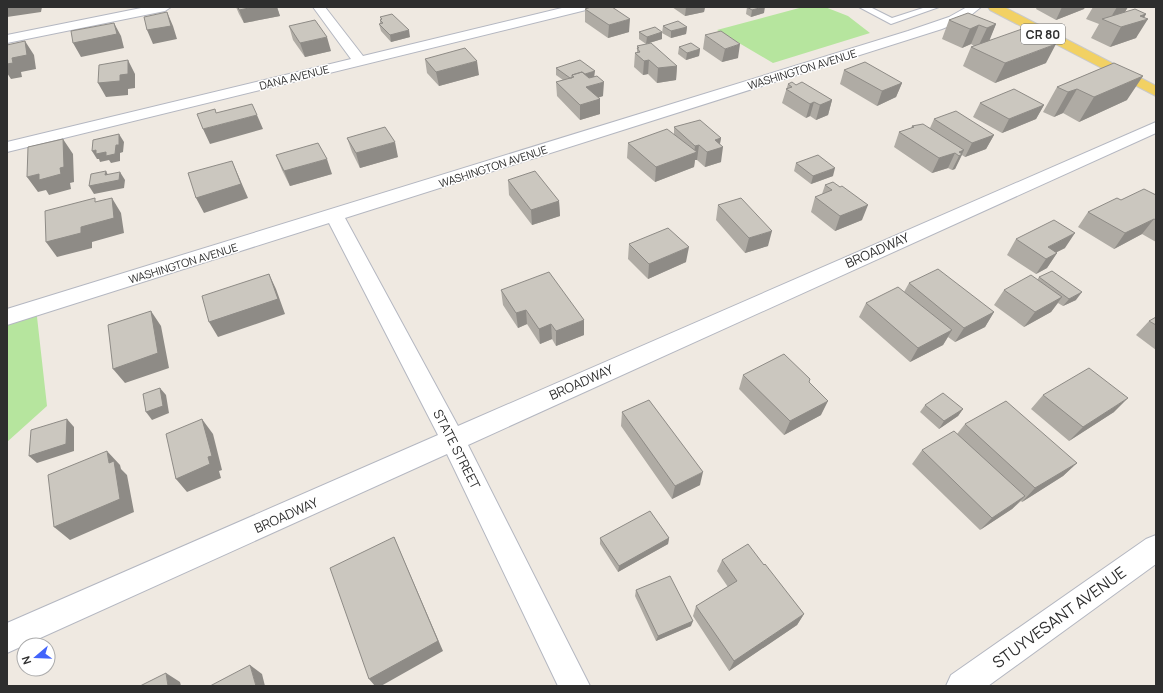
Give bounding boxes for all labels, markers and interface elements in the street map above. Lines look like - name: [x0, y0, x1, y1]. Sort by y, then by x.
- road number: CR 80: [1021, 24, 1065, 44]
- street label: WASHINGTON AVENUE: [746, 45, 858, 93]
- street label: DANA AVENUE: [258, 61, 330, 93]
- street label: WASHINGTON AVENUE: [437, 141, 549, 191]
- street label: BROADWAY: [842, 228, 912, 272]
- street label: WASHINGTON AVENUE: [127, 239, 239, 287]
- street label: BROADWAY: [546, 360, 616, 404]
- street label: STATE STREET: [429, 406, 485, 492]
- street label: BROADWAY: [251, 493, 321, 537]
- street label: STUYVESANT AVENUE: [988, 561, 1130, 673]
- north arrow: [16, 637, 56, 677]
- text: N: [18, 654, 34, 667]

